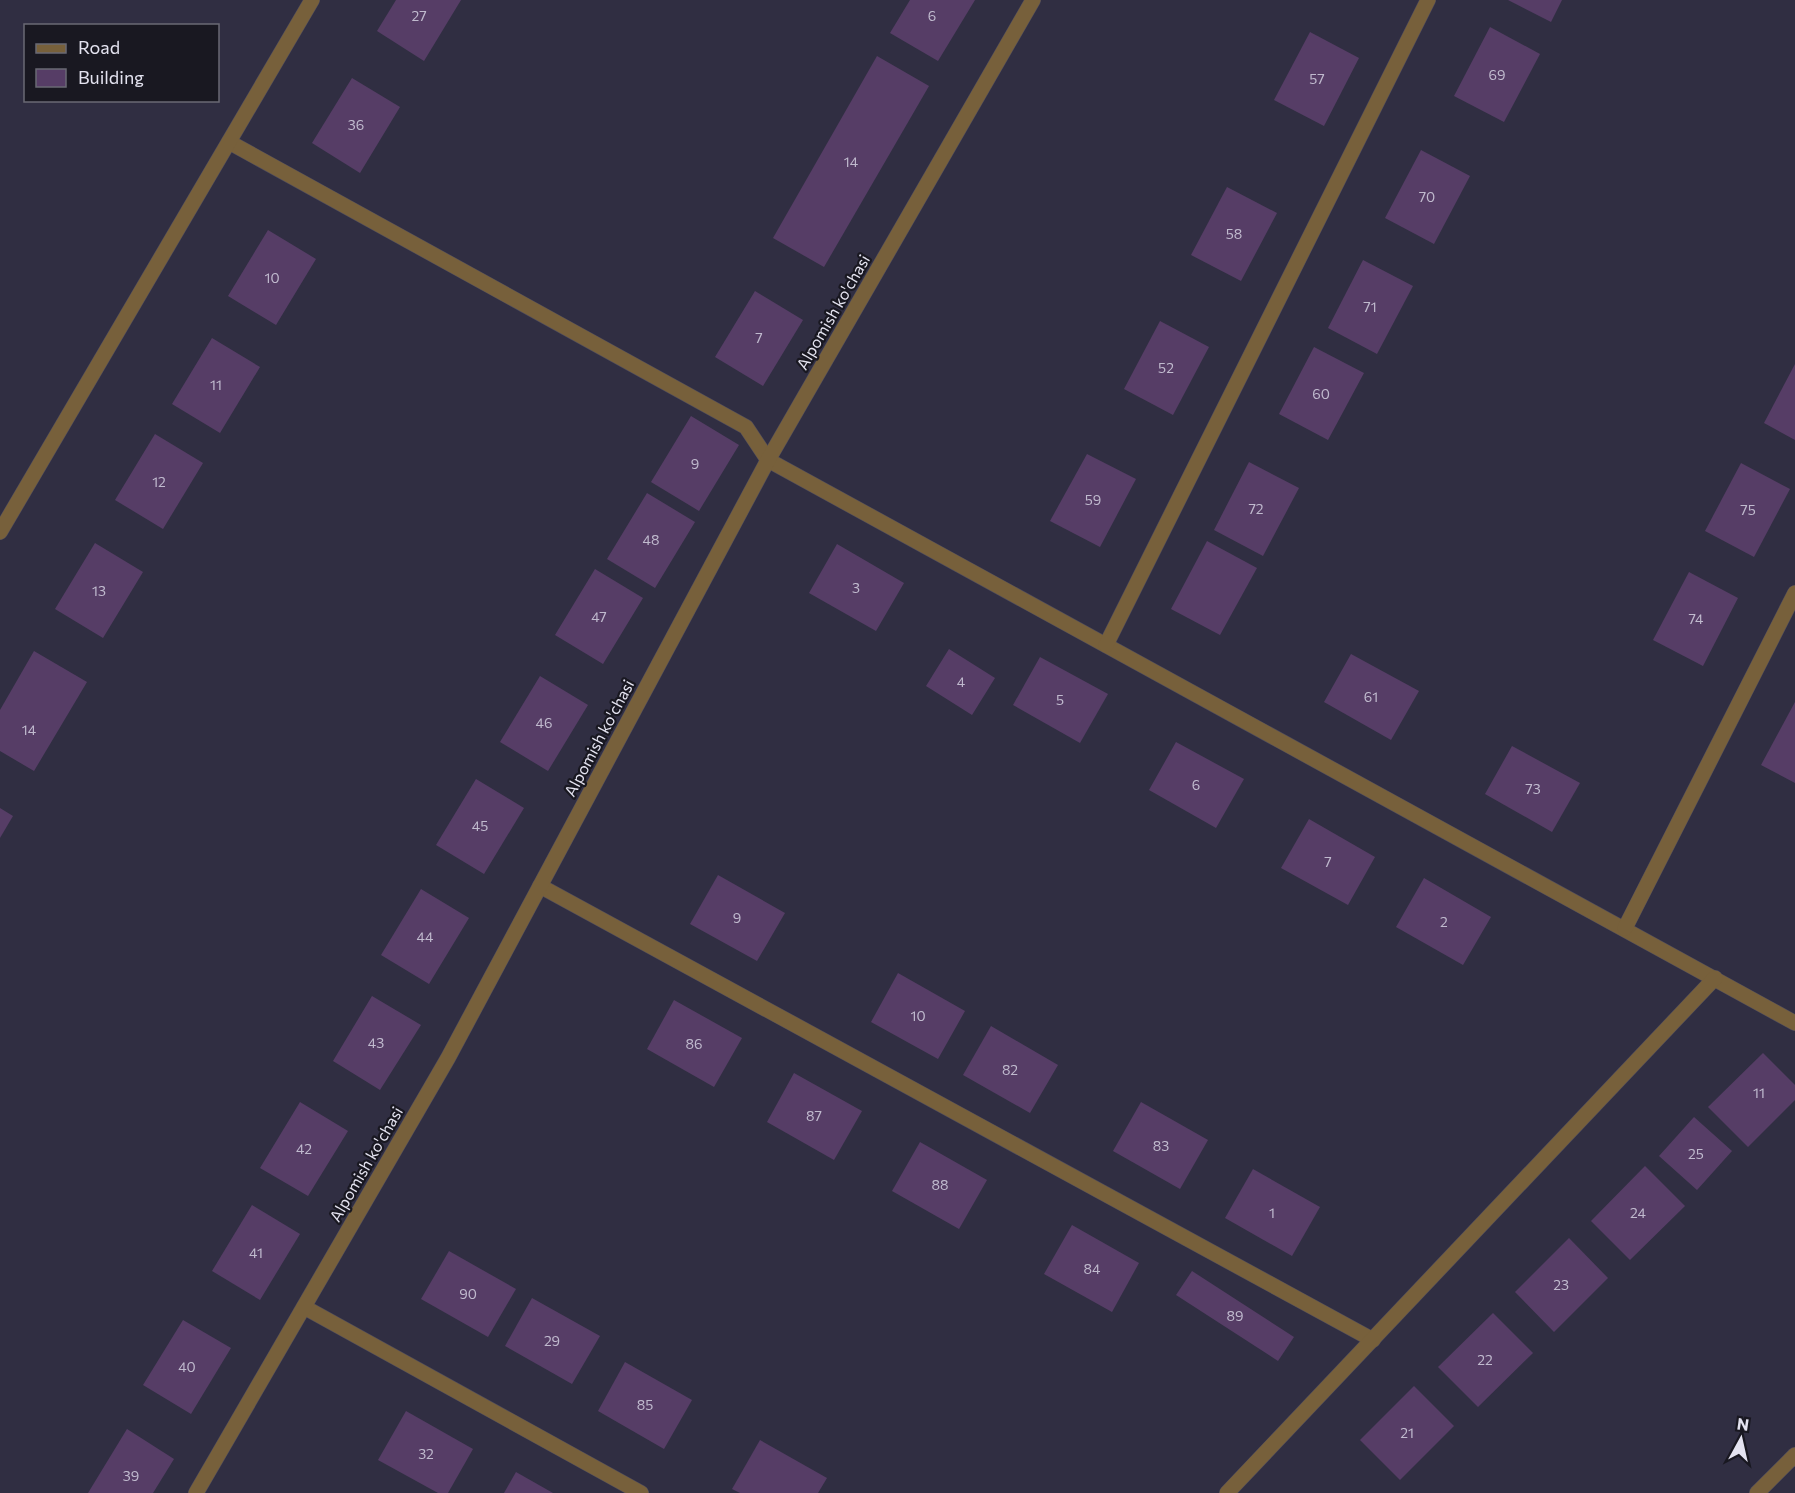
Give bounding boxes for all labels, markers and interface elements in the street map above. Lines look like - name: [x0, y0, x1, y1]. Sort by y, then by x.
- house number: 27: [411, 7, 427, 24]
- house number: 6: [928, 7, 936, 24]
- legend: [24, 24, 219, 102]
- text: Road: [78, 36, 120, 58]
- text: Building: [78, 66, 144, 88]
- house number: 69: [1489, 66, 1505, 83]
- house number: 57: [1309, 70, 1325, 87]
- house number: 36: [348, 116, 364, 133]
- house number: 14: [844, 153, 859, 170]
- house number: 70: [1419, 188, 1435, 205]
- house number: 58: [1226, 225, 1242, 242]
- street label: Alpomish ko'chasi: [792, 251, 873, 373]
- house number: 10: [264, 269, 280, 286]
- house number: 71: [1363, 298, 1377, 315]
- house number: 7: [755, 329, 763, 346]
- house number: 52: [1158, 359, 1174, 376]
- house number: 11: [210, 376, 222, 393]
- house number: 60: [1312, 385, 1330, 402]
- house number: 9: [691, 455, 699, 472]
- house number: 12: [152, 473, 166, 490]
- house number: 59: [1085, 491, 1101, 508]
- house number: 72: [1248, 500, 1264, 517]
- house number: 75: [1740, 501, 1756, 518]
- house number: 48: [643, 531, 659, 548]
- house number: 3: [852, 579, 860, 596]
- house number: 13: [92, 582, 106, 599]
- house number: 47: [591, 608, 607, 625]
- house number: 74: [1689, 610, 1704, 627]
- house number: 4: [957, 673, 966, 690]
- street label: Alpomish ko'chasi: [560, 676, 637, 799]
- house number: 61: [1364, 688, 1378, 705]
- house number: 5: [1056, 691, 1064, 708]
- house number: 46: [536, 714, 552, 731]
- house number: 14: [22, 721, 37, 738]
- house number: 6: [1192, 776, 1200, 793]
- house number: 73: [1525, 780, 1541, 797]
- house number: 45: [472, 817, 488, 834]
- house number: 7: [1324, 853, 1332, 870]
- house number: 9: [733, 909, 741, 926]
- house number: 2: [1440, 913, 1448, 930]
- house number: 44: [417, 928, 434, 945]
- house number: 10: [910, 1007, 926, 1024]
- house number: 43: [368, 1034, 384, 1051]
- house number: 86: [686, 1035, 703, 1052]
- house number: 82: [1002, 1061, 1018, 1078]
- house number: 11: [1753, 1084, 1765, 1101]
- street label: Alpomish ko'chasi: [325, 1103, 406, 1225]
- house number: 87: [806, 1107, 822, 1124]
- house number: 83: [1153, 1137, 1169, 1154]
- house number: 42: [296, 1140, 312, 1157]
- house number: 25: [1688, 1145, 1704, 1162]
- house number: 88: [932, 1176, 949, 1193]
- house number: 1: [1269, 1204, 1275, 1221]
- house number: 24: [1630, 1204, 1647, 1221]
- house number: 41: [249, 1244, 263, 1261]
- house number: 84: [1084, 1260, 1101, 1277]
- house number: 23: [1553, 1276, 1569, 1293]
- house number: 90: [459, 1285, 477, 1302]
- house number: 89: [1227, 1307, 1244, 1324]
- house number: 29: [544, 1332, 560, 1349]
- house number: 22: [1477, 1351, 1493, 1368]
- house number: 40: [178, 1358, 196, 1375]
- house number: 85: [637, 1396, 653, 1413]
- north arrow: [1711, 1409, 1771, 1469]
- text: N: [1736, 1413, 1750, 1434]
- house number: 21: [1400, 1424, 1414, 1441]
- house number: 32: [418, 1445, 434, 1462]
- house number: 39: [123, 1467, 139, 1484]

